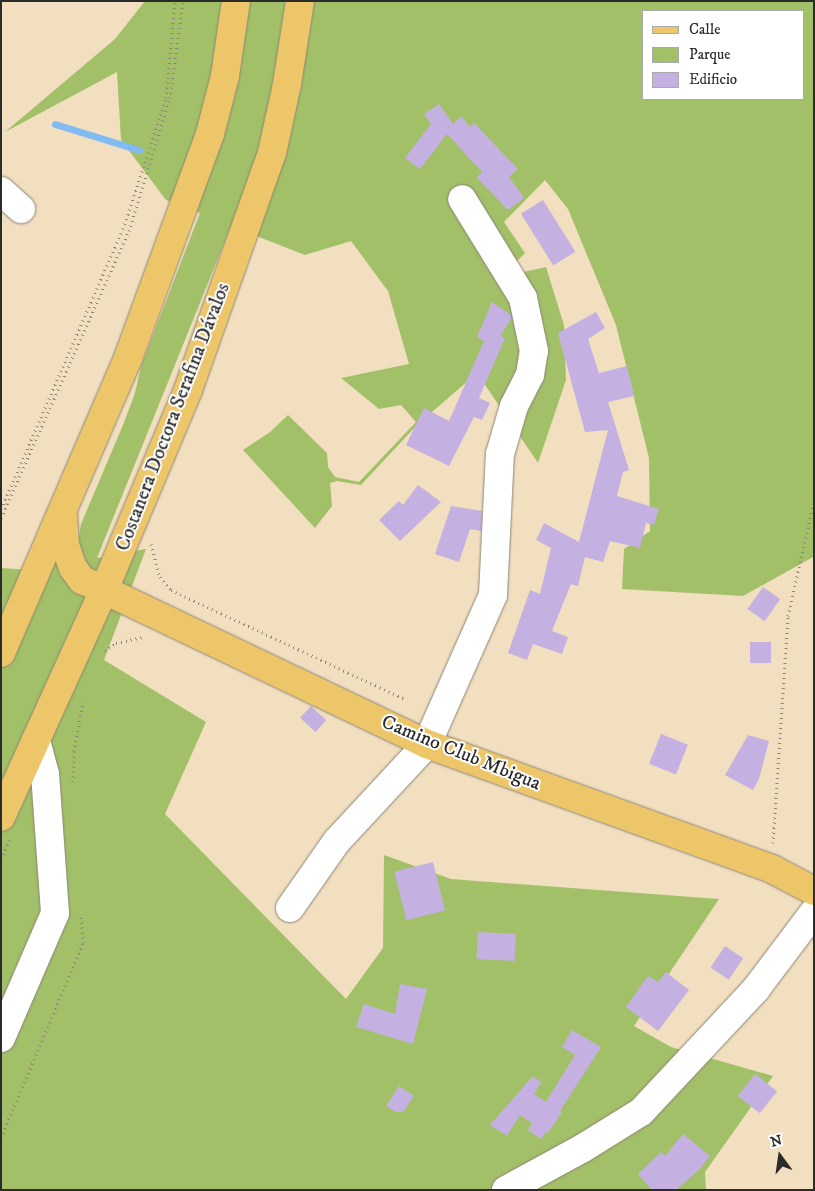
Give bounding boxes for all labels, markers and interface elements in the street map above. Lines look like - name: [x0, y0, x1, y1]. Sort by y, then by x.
- legend: [642, 10, 805, 100]
- text: Calle: [689, 20, 721, 39]
- text: Parque: [689, 45, 730, 64]
- text: Edificio: [689, 70, 737, 89]
- street label: Costanera Doctora Serafina Dávalos: [111, 280, 235, 554]
- street label: Camino Club Mbigua: [378, 710, 544, 796]
- north arrow: [755, 1131, 805, 1181]
- text: N: [769, 1131, 784, 1152]

